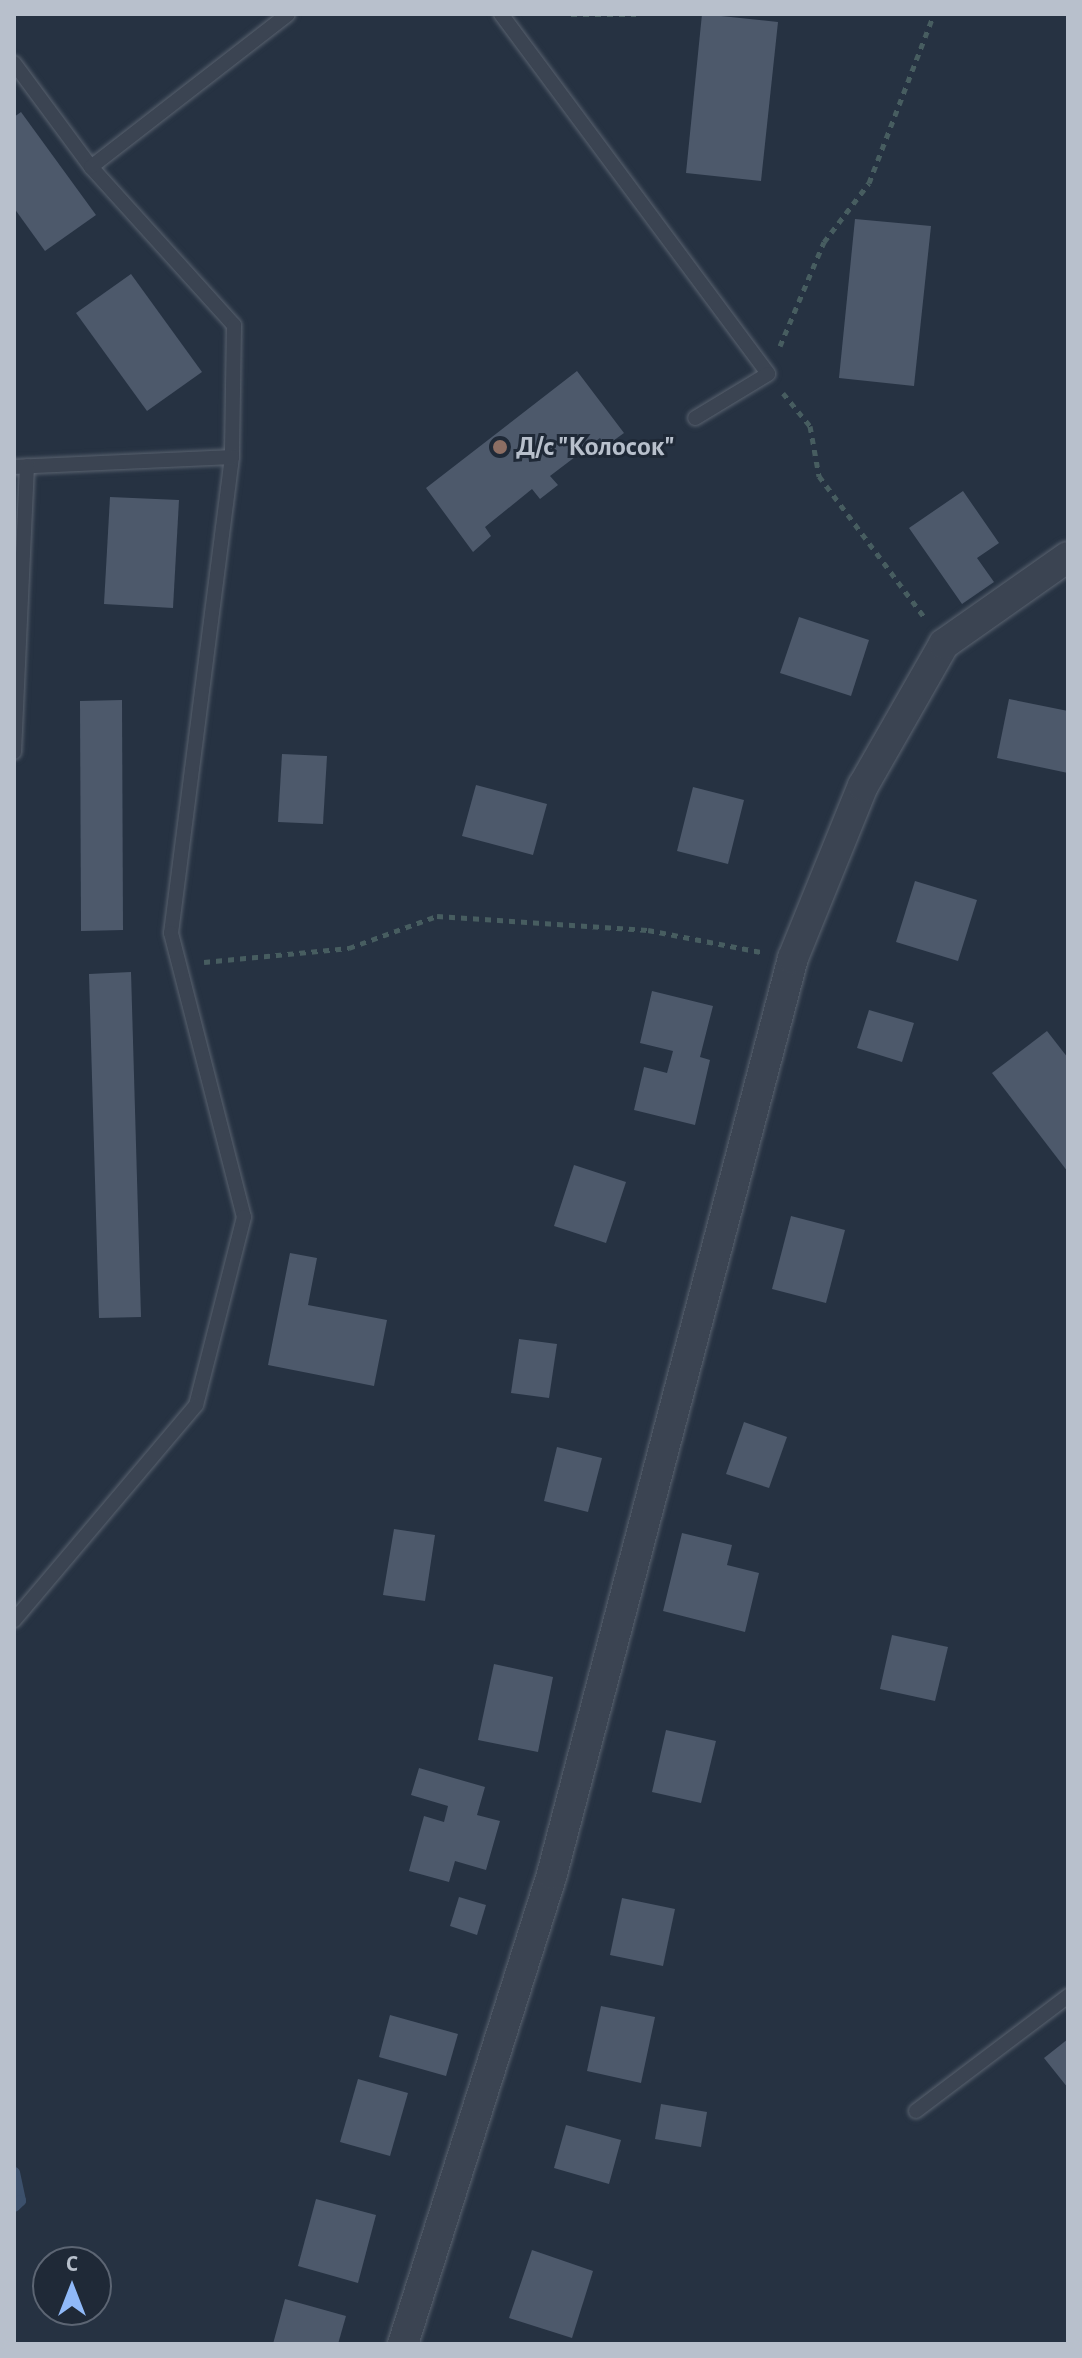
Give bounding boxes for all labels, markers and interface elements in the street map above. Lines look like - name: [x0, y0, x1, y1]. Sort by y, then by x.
- place label: Д/c "Колосок": [516, 430, 674, 464]
- marker: Д/c "Колосок": [491, 438, 509, 456]
- north arrow: [32, 2246, 112, 2326]
- text: С: [66, 2253, 78, 2275]

